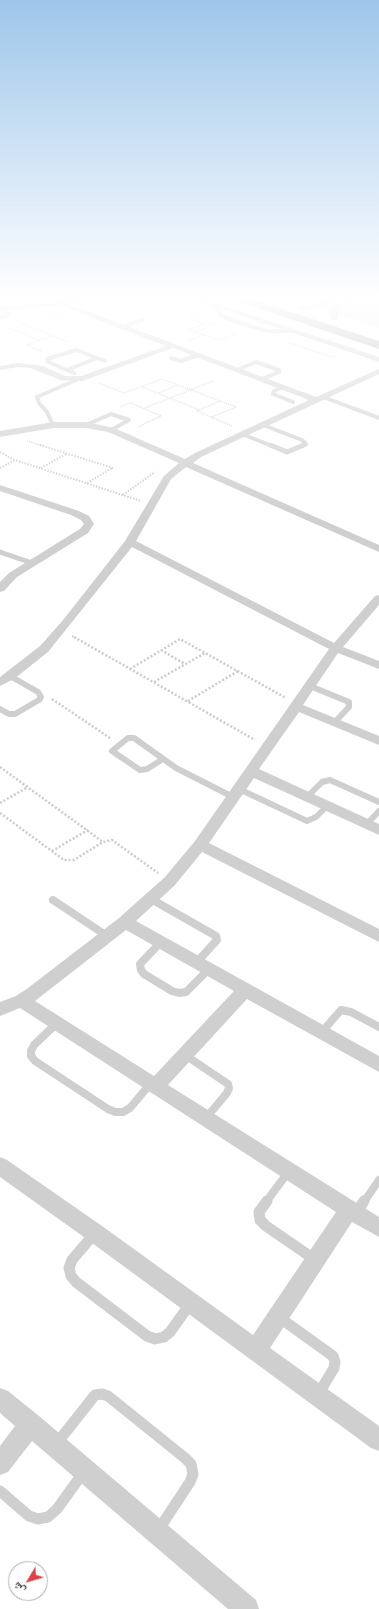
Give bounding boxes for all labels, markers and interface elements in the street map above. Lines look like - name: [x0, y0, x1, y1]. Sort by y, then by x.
- north arrow: [8, 1561, 48, 1601]
- text: ش: [10, 1579, 28, 1597]

